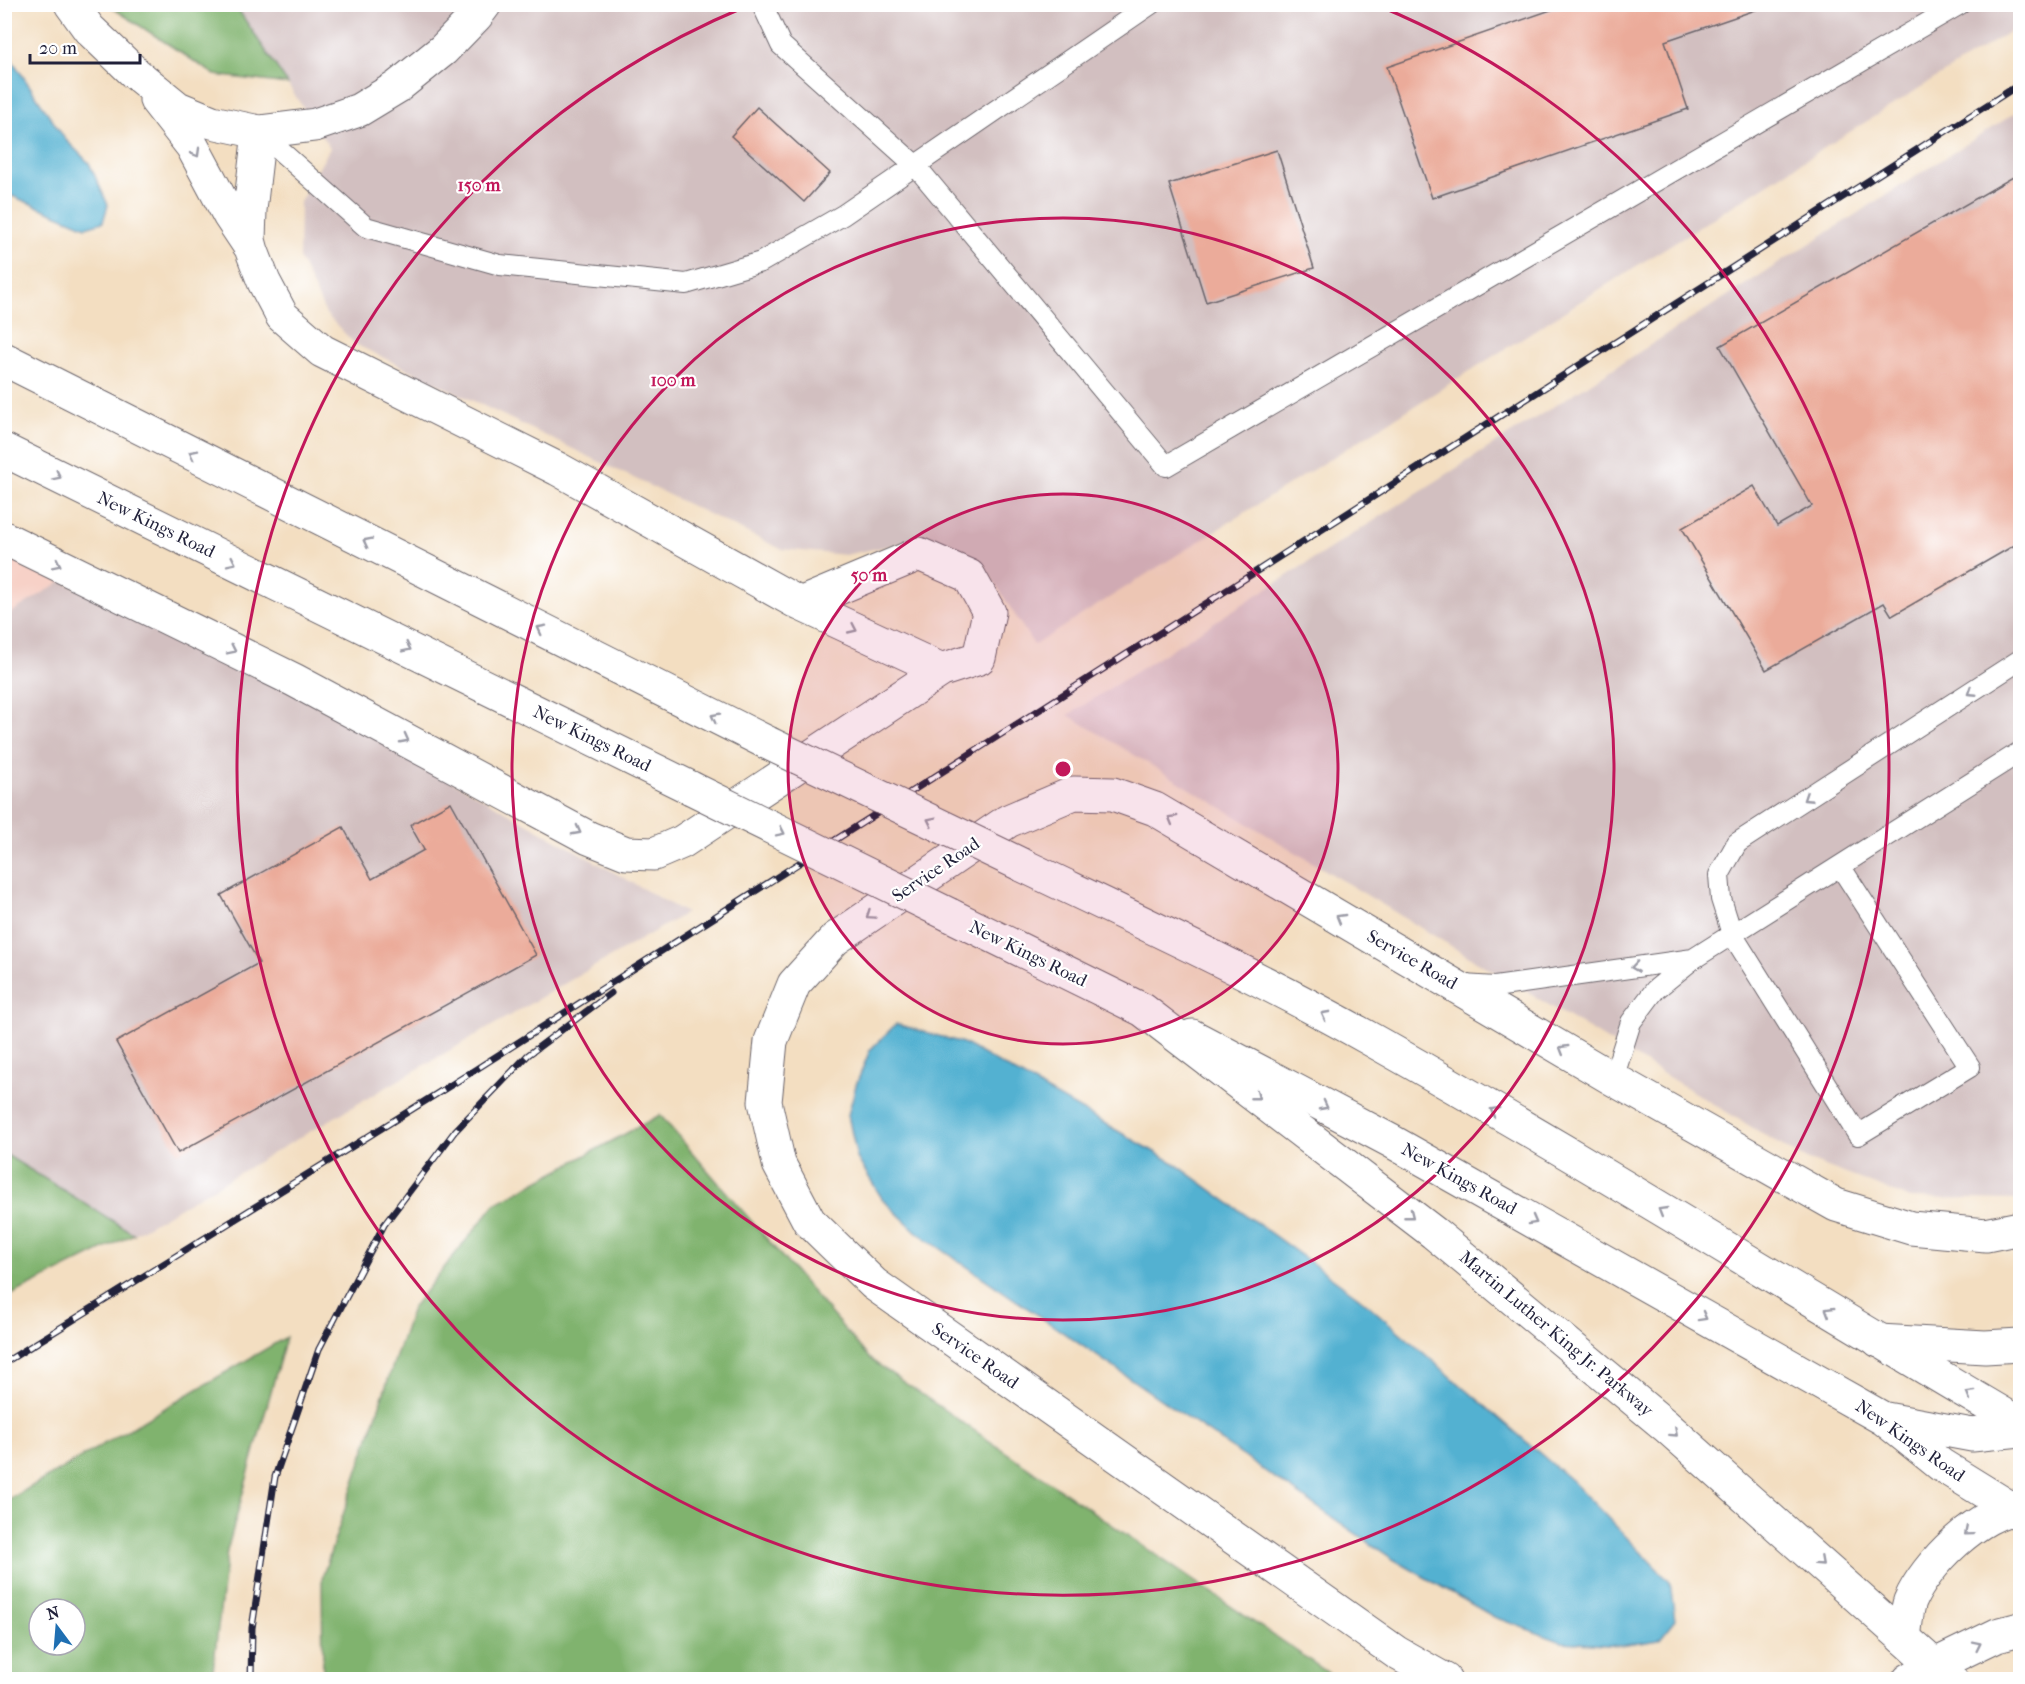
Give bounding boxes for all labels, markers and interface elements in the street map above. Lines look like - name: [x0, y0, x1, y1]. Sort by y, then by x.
- scale bar: [30, 27, 140, 65]
- text: 20 m: [39, 38, 77, 59]
- one-way arrow: [188, 147, 200, 157]
- text: 150 m: [458, 175, 501, 196]
- text: 100 m: [650, 370, 697, 391]
- one-way arrow: [188, 450, 199, 461]
- one-way arrow: [51, 469, 62, 481]
- street label: New Kings Road: [94, 487, 218, 563]
- one-way arrow: [362, 537, 373, 549]
- one-way arrow: [226, 555, 237, 567]
- one-way arrow: [51, 556, 62, 568]
- text: 50 m: [851, 565, 888, 586]
- one-way arrow: [847, 622, 858, 634]
- one-way arrow: [537, 625, 548, 636]
- one-way arrow: [400, 641, 411, 653]
- one-way arrow: [226, 642, 237, 654]
- one-way arrow: [1967, 685, 1978, 696]
- street label: New Kings Road: [530, 701, 654, 777]
- one-way arrow: [711, 713, 722, 724]
- one-way arrow: [399, 732, 410, 744]
- centre of rings: [1053, 759, 1073, 779]
- one-way arrow: [1803, 790, 1814, 801]
- one-way arrow: [1168, 815, 1178, 827]
- one-way arrow: [927, 817, 938, 829]
- one-way arrow: [571, 824, 581, 835]
- one-way arrow: [775, 825, 786, 837]
- street label: Service Road: [888, 833, 984, 907]
- one-way arrow: [866, 908, 877, 919]
- one-way arrow: [1336, 914, 1346, 925]
- street label: New Kings Road: [966, 916, 1090, 992]
- street label: Service Road: [1363, 926, 1461, 994]
- one-way arrow: [1630, 961, 1639, 973]
- one-way arrow: [1321, 1011, 1331, 1022]
- one-way arrow: [1559, 1045, 1569, 1056]
- one-way arrow: [1249, 1089, 1260, 1100]
- one-way arrow: [1318, 1099, 1328, 1110]
- one-way arrow: [1490, 1107, 1501, 1119]
- street label: New Kings Road: [1398, 1139, 1520, 1219]
- one-way arrow: [1658, 1206, 1668, 1218]
- one-way arrow: [1404, 1208, 1415, 1219]
- one-way arrow: [1527, 1214, 1537, 1226]
- street label: Martin Luther King Jr. Parkway: [1455, 1247, 1658, 1422]
- one-way arrow: [1825, 1307, 1835, 1319]
- one-way arrow: [1697, 1310, 1707, 1321]
- street label: Service Road: [928, 1318, 1022, 1394]
- one-way arrow: [1966, 1390, 1976, 1402]
- street label: New Kings Road: [1851, 1396, 1969, 1487]
- one-way arrow: [1667, 1426, 1678, 1437]
- one-way arrow: [1964, 1524, 1975, 1535]
- one-way arrow: [1813, 1555, 1824, 1566]
- north arrow: [27, 1597, 87, 1657]
- text: N: [45, 1602, 62, 1624]
- one-way arrow: [1971, 1641, 1982, 1653]

